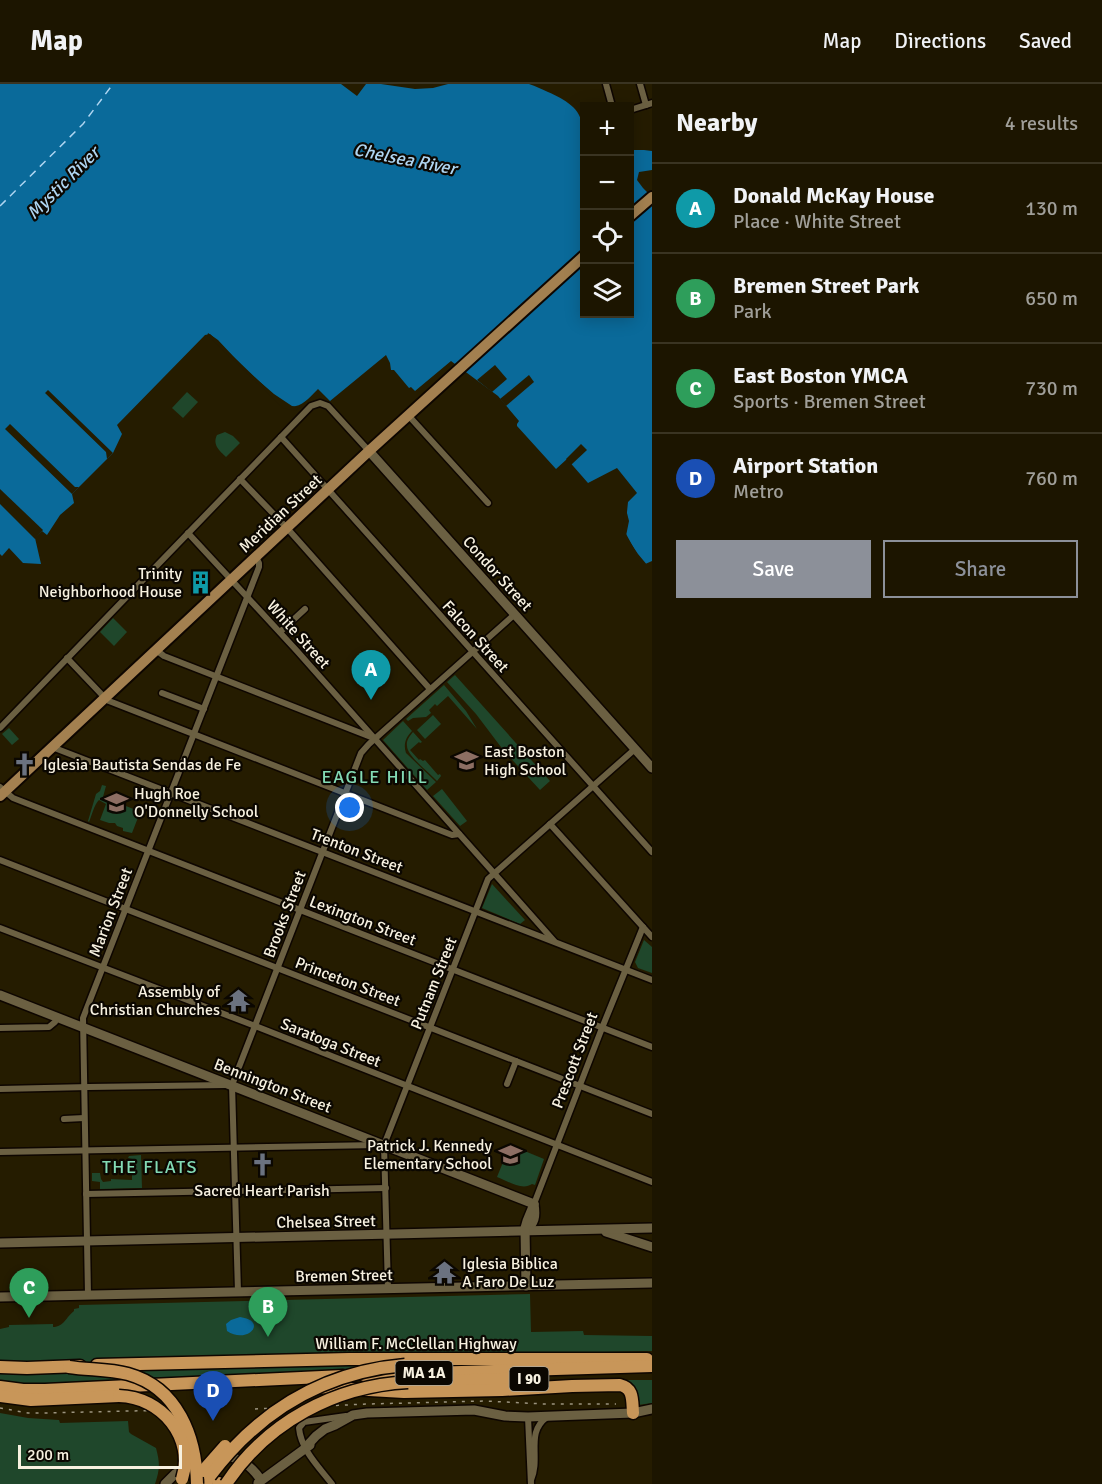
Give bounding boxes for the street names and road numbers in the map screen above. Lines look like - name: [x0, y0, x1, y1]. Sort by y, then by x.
- street label: Meridian Street: [235, 470, 327, 557]
- street label: Condor Street: [458, 532, 537, 616]
- street label: White Street: [262, 596, 334, 673]
- street label: Falcon Street: [438, 596, 513, 677]
- street label: Trenton Street: [308, 824, 406, 878]
- street label: Marion Street: [85, 865, 137, 960]
- street label: Brooks Street: [259, 868, 311, 961]
- street label: Lexington Street: [307, 891, 419, 951]
- street label: Putnam Street: [406, 934, 462, 1033]
- street label: Princeton Street: [292, 953, 404, 1011]
- street label: Prescott Street: [547, 1009, 603, 1111]
- street label: Saratoga Street: [278, 1014, 384, 1072]
- street label: Bennington Street: [211, 1054, 335, 1118]
- street label: Chelsea Street: [276, 1211, 376, 1233]
- street label: Bremen Street: [295, 1265, 393, 1287]
- street label: William F. McClellan Highway: [315, 1334, 517, 1354]
- road number: MA 1A: [396, 1361, 452, 1385]
- road number: I 90: [510, 1367, 548, 1391]

